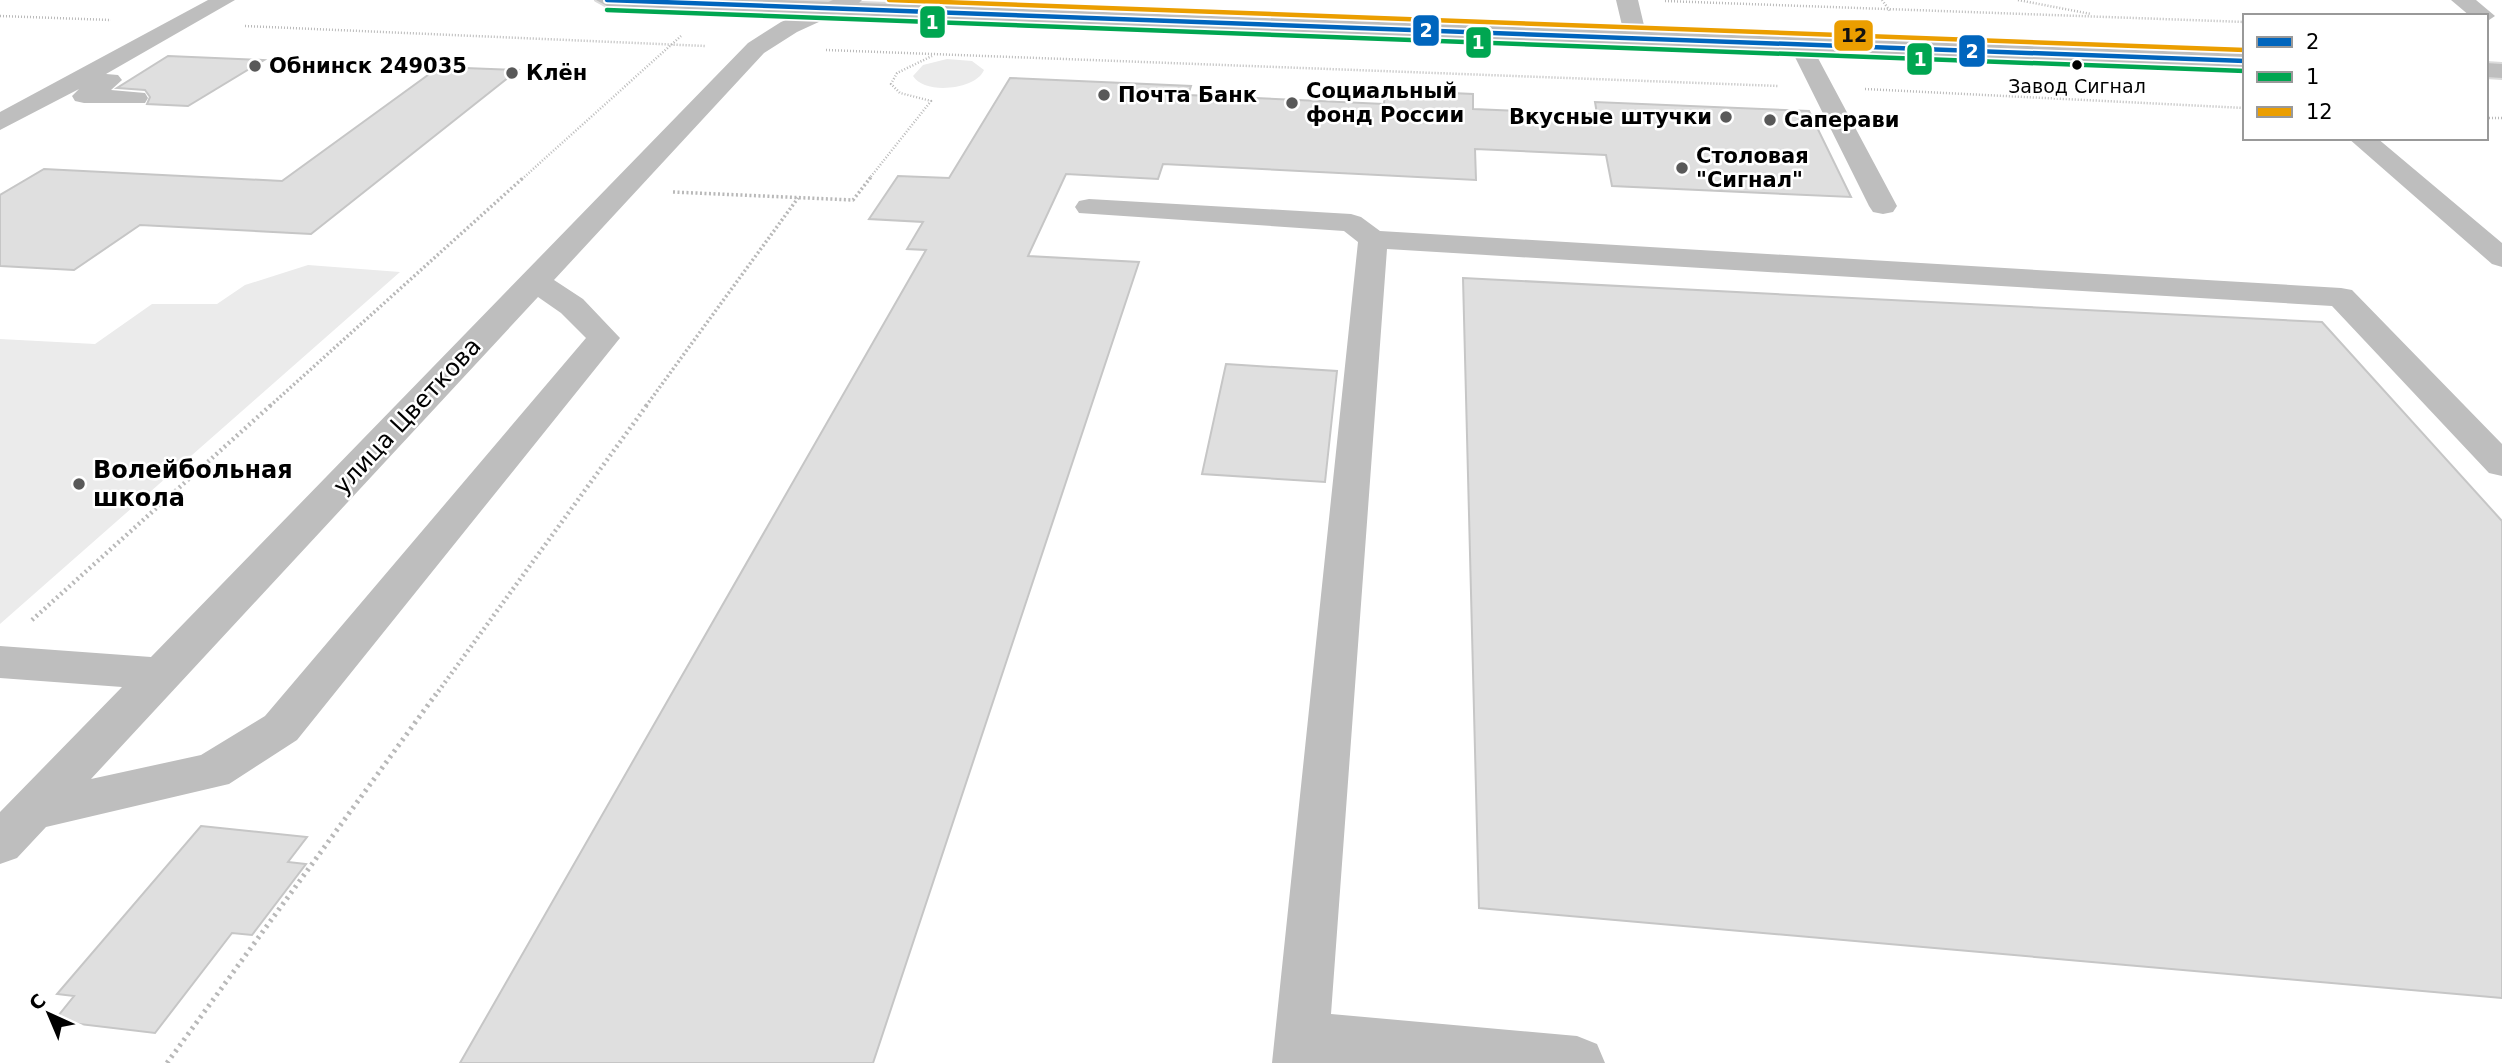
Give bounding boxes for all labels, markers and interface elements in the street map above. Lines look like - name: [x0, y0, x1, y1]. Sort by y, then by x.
- line badge: 1: [919, 5, 946, 39]
- text: 1: [925, 11, 939, 33]
- line badge: 2: [1412, 14, 1440, 47]
- legend: [2243, 14, 2488, 140]
- text: 2: [1419, 19, 1433, 41]
- line badge: 12: [1833, 19, 1874, 52]
- text: 12: [1841, 24, 1867, 46]
- line badge: 1: [1465, 26, 1492, 59]
- text: 2: [2306, 30, 2319, 54]
- text: 1: [1471, 31, 1485, 53]
- line badge: 2: [1958, 34, 1986, 68]
- text: 2: [1965, 40, 1979, 62]
- line badge: 1: [1906, 42, 1933, 76]
- text: 1: [1913, 48, 1927, 70]
- place label: Обнинск 249035: [269, 54, 467, 78]
- marker: Обнинск 249035: [247, 58, 263, 74]
- marker: Завод Сигнал: [2070, 58, 2084, 72]
- place label: Клён: [526, 61, 587, 85]
- marker: Клён: [504, 65, 520, 81]
- text: 1: [2306, 65, 2319, 89]
- place label: Завод Сигнал: [2008, 75, 2146, 97]
- place label: Социальный фонд России: [1306, 79, 1464, 127]
- place label: Почта Банк: [1118, 83, 1257, 107]
- marker: Почта Банк: [1096, 87, 1112, 103]
- marker: Социальный фонд России: [1284, 95, 1300, 111]
- text: 12: [2306, 100, 2333, 124]
- place label: Вкусные штучки: [1509, 105, 1712, 129]
- place label: Саперави: [1784, 108, 1900, 132]
- marker: Вкусные штучки: [1718, 109, 1734, 125]
- marker: Саперави: [1762, 112, 1778, 128]
- place label: Столовая "Сигнал": [1696, 144, 1809, 192]
- marker: Столовая "Сигнал": [1674, 160, 1690, 176]
- street label: улица Цветкова: [327, 332, 487, 500]
- place label: Волейбольная школа: [93, 456, 293, 512]
- marker: Волейбольная школа: [71, 476, 87, 492]
- north arrow: [14, 979, 84, 1049]
- text: С: [25, 989, 50, 1015]

